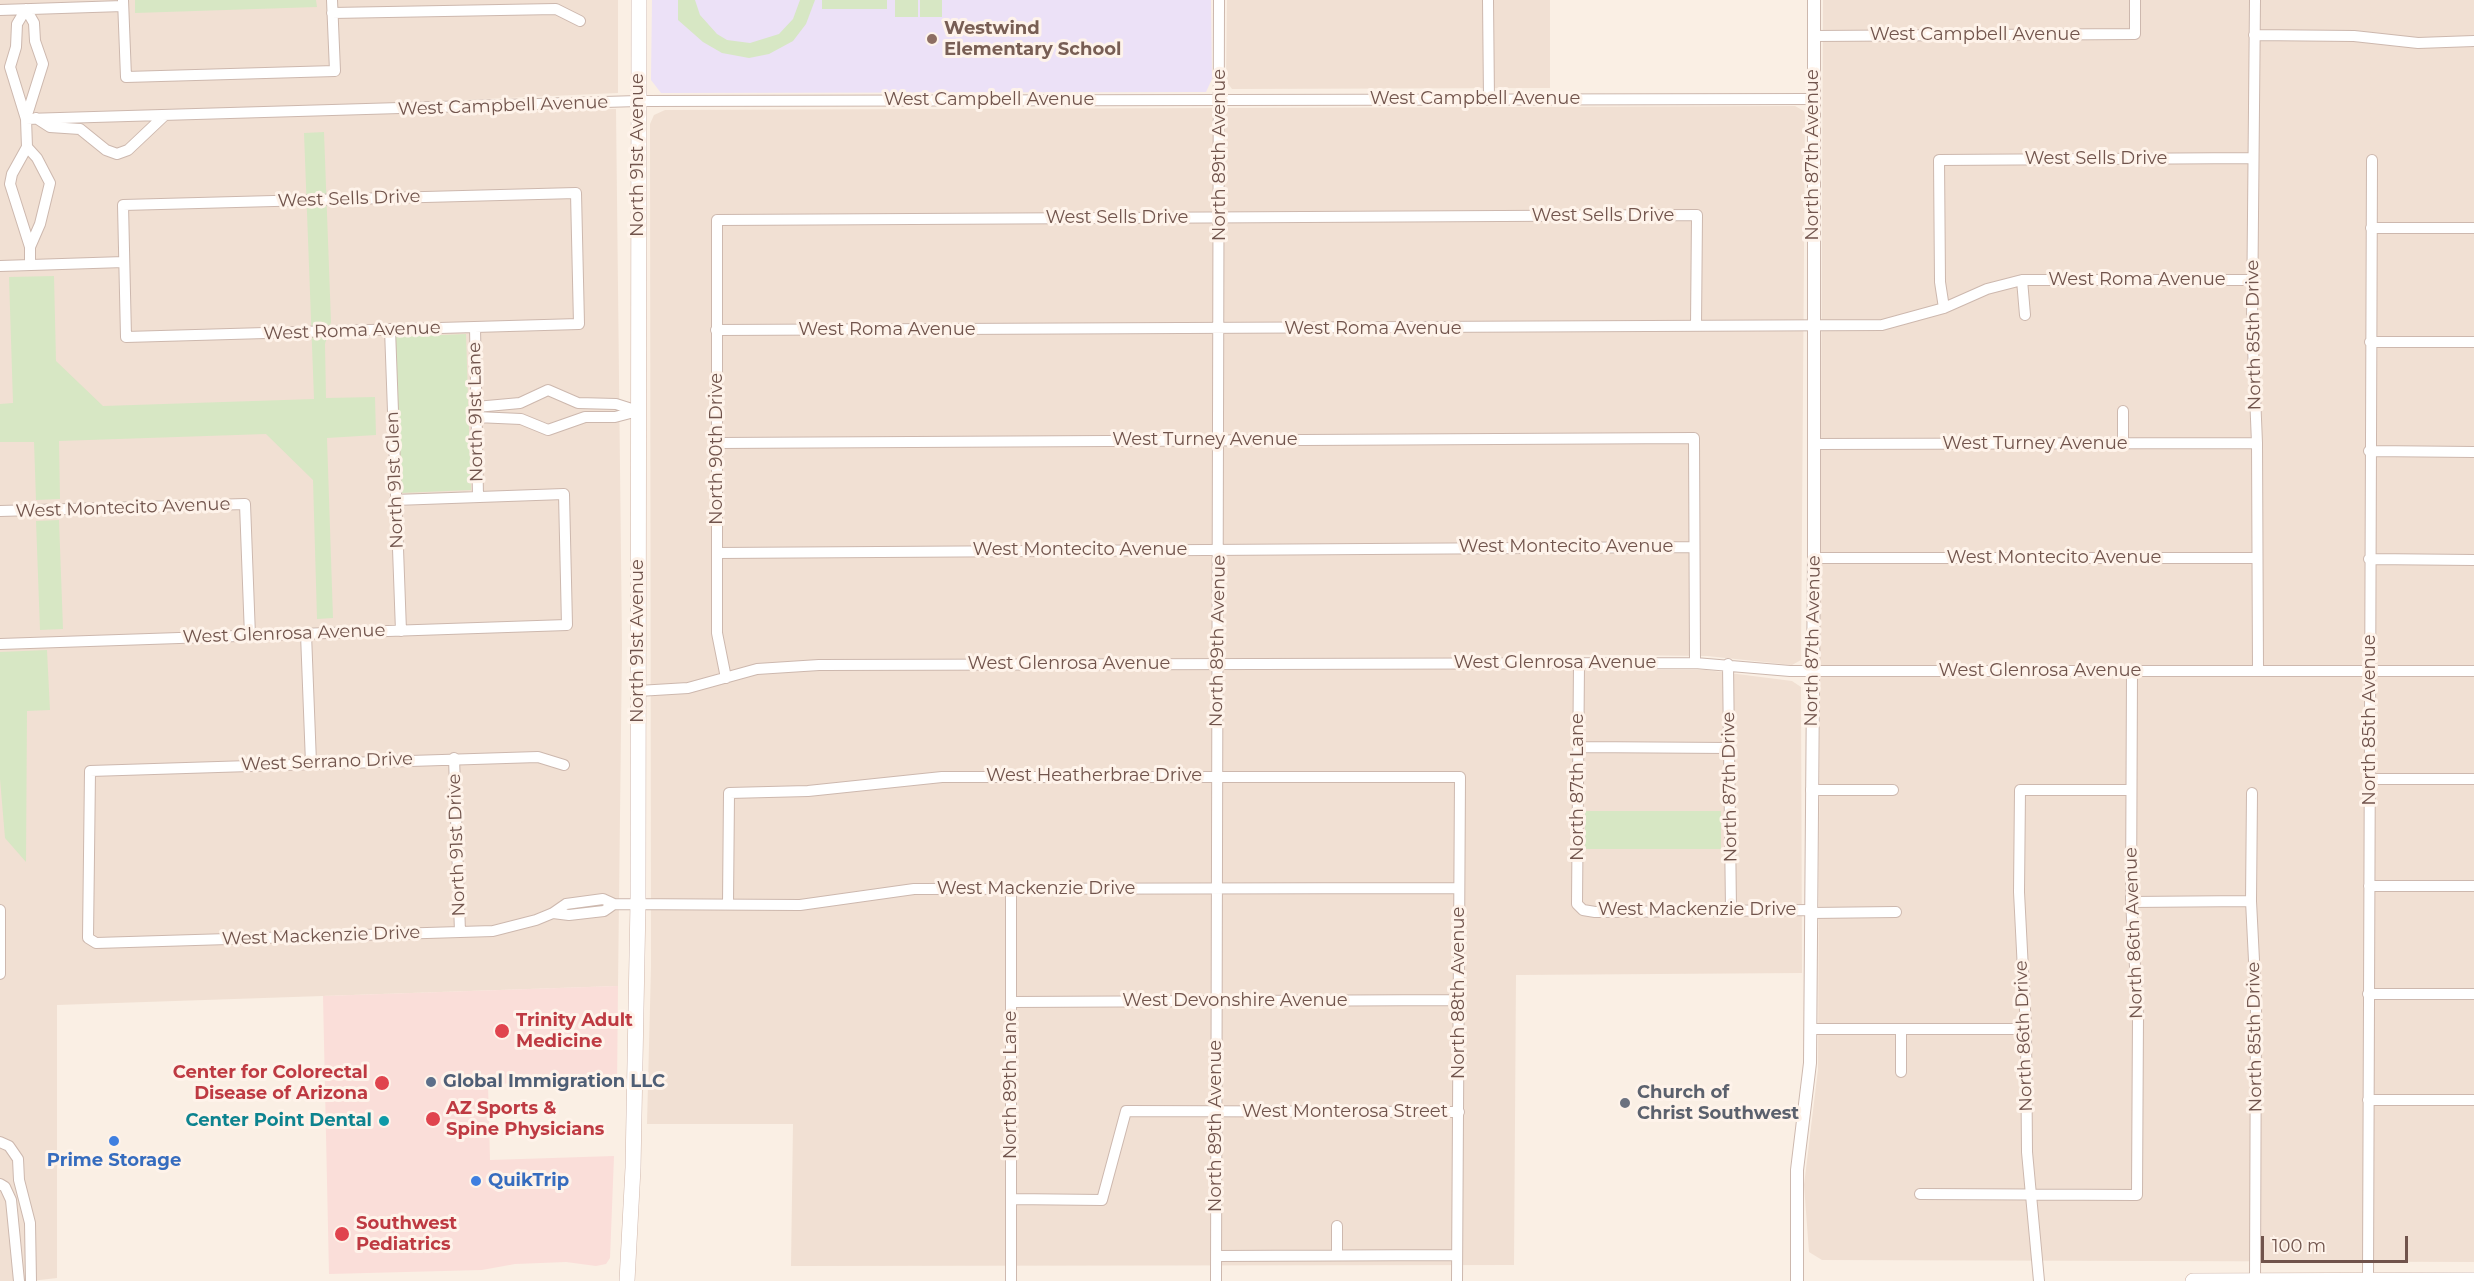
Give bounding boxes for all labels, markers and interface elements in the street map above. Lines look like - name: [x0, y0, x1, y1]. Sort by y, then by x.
- place label: Westwind Elementary School: [944, 18, 1121, 60]
- street label: West Campbell Avenue: [1870, 24, 2080, 46]
- marker: Westwind Elementary School: [925, 32, 939, 46]
- street label: North 89th Avenue: [1209, 69, 1231, 241]
- street label: North 87th Avenue: [1802, 69, 1824, 241]
- street label: North 91st Avenue: [627, 73, 649, 237]
- street label: West Campbell Avenue: [1370, 88, 1580, 110]
- street label: West Campbell Avenue: [884, 89, 1094, 111]
- street label: West Campbell Avenue: [397, 92, 609, 120]
- street label: West Sells Drive: [2025, 148, 2167, 170]
- street label: West Sells Drive: [277, 186, 421, 212]
- street label: West Sells Drive: [1532, 205, 1674, 227]
- street label: West Sells Drive: [1046, 207, 1188, 229]
- street label: North 85th Drive: [2242, 260, 2266, 410]
- street label: West Roma Avenue: [2048, 269, 2226, 291]
- street label: West Roma Avenue: [263, 317, 441, 345]
- street label: West Roma Avenue: [1284, 318, 1462, 340]
- street label: West Roma Avenue: [798, 319, 976, 341]
- street label: North 91st Lane: [464, 342, 488, 482]
- street label: North 90th Drive: [706, 373, 728, 525]
- street label: North 91st Glen: [382, 411, 408, 549]
- street label: West Turney Avenue: [1112, 429, 1298, 451]
- street label: West Turney Avenue: [1942, 433, 2128, 455]
- street label: West Montecito Avenue: [15, 493, 231, 523]
- street label: West Montecito Avenue: [1459, 536, 1673, 558]
- street label: West Montecito Avenue: [973, 539, 1187, 561]
- street label: West Montecito Avenue: [1947, 547, 2161, 569]
- street label: North 89th Avenue: [1206, 555, 1230, 727]
- street label: North 87th Avenue: [1801, 555, 1825, 727]
- street label: North 91st Avenue: [627, 559, 649, 723]
- street label: West Glenrosa Avenue: [182, 620, 386, 648]
- street label: North 85th Avenue: [2359, 634, 2381, 806]
- street label: West Glenrosa Avenue: [1454, 652, 1656, 674]
- street label: West Glenrosa Avenue: [968, 653, 1170, 675]
- street label: West Glenrosa Avenue: [1939, 660, 2141, 682]
- street label: North 87th Drive: [1718, 711, 1742, 863]
- street label: North 87th Lane: [1567, 713, 1589, 861]
- street label: West Serrano Drive: [241, 748, 413, 776]
- street label: West Heatherbrae Drive: [986, 765, 1202, 787]
- street label: North 91st Drive: [444, 773, 470, 917]
- street label: North 86th Avenue: [2120, 847, 2148, 1019]
- street label: West Mackenzie Drive: [937, 878, 1135, 900]
- street label: West Mackenzie Drive: [1598, 899, 1796, 921]
- street label: North 88th Avenue: [1448, 907, 1470, 1079]
- street label: West Mackenzie Drive: [221, 922, 421, 950]
- street label: North 86th Drive: [2011, 960, 2037, 1112]
- street label: North 85th Drive: [2243, 962, 2267, 1112]
- street label: West Devonshire Avenue: [1122, 990, 1348, 1012]
- place label: Trinity Adult Medicine: [516, 1010, 633, 1052]
- street label: North 89th Lane: [1000, 1011, 1022, 1159]
- marker: Trinity Adult Medicine: [493, 1022, 511, 1040]
- street label: North 89th Avenue: [1205, 1040, 1227, 1212]
- place label: Center for Colorectal Disease of Arizona: [173, 1062, 368, 1104]
- place label: Global Immigration LLC: [443, 1071, 665, 1093]
- marker: Center for Colorectal Disease of Arizona: [373, 1074, 391, 1092]
- marker: Global Immigration LLC: [424, 1075, 438, 1089]
- place label: Church of Christ Southwest: [1637, 1082, 1799, 1124]
- marker: Church of Christ Southwest: [1618, 1096, 1632, 1110]
- place label: AZ Sports & Spine Physicians: [446, 1098, 604, 1140]
- street label: West Monterosa Street: [1242, 1101, 1448, 1123]
- place label: Center Point Dental: [186, 1110, 372, 1132]
- marker: AZ Sports & Spine Physicians: [424, 1110, 442, 1128]
- marker: Center Point Dental: [377, 1114, 391, 1128]
- marker: Prime Storage: [107, 1134, 121, 1148]
- place label: Prime Storage: [47, 1150, 181, 1172]
- place label: QuikTrip: [488, 1170, 569, 1192]
- marker: QuikTrip: [469, 1174, 483, 1188]
- place label: Southwest Pediatrics: [356, 1213, 457, 1256]
- scale bar: [2264, 1224, 2411, 1262]
- marker: Southwest Pediatrics: [333, 1225, 351, 1243]
- text: 100 m: [2272, 1235, 2326, 1257]

